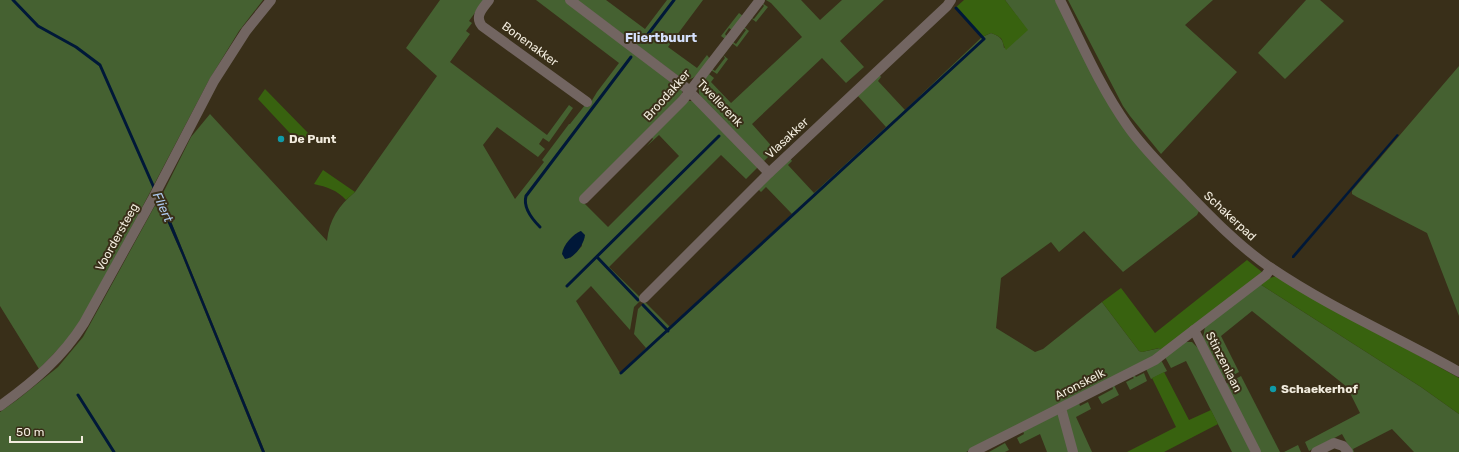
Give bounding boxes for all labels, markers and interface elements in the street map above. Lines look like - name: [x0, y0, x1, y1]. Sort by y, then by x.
- street label: Bonenakker: [499, 19, 561, 69]
- district label: Fliertbuurt: [625, 30, 697, 45]
- street label: Broodakker: [641, 66, 694, 123]
- street label: Twellerenk: [694, 77, 746, 130]
- street label: Vlasakker: [763, 114, 812, 161]
- place label: De Punt: [289, 132, 337, 146]
- marker: De Punt: [276, 134, 286, 144]
- street label: Schakerpad: [1201, 188, 1259, 244]
- water label: Fliert: [150, 190, 177, 225]
- street label: Voordersteeg: [93, 201, 141, 273]
- street label: Stinzenlaan: [1203, 330, 1245, 394]
- street label: Aronskelk: [1053, 365, 1108, 403]
- place label: Schaekerhof: [1281, 382, 1358, 396]
- marker: Schaekerhof: [1268, 384, 1278, 394]
- scale bar: [10, 418, 82, 444]
- text: 50 m: [16, 425, 44, 439]

